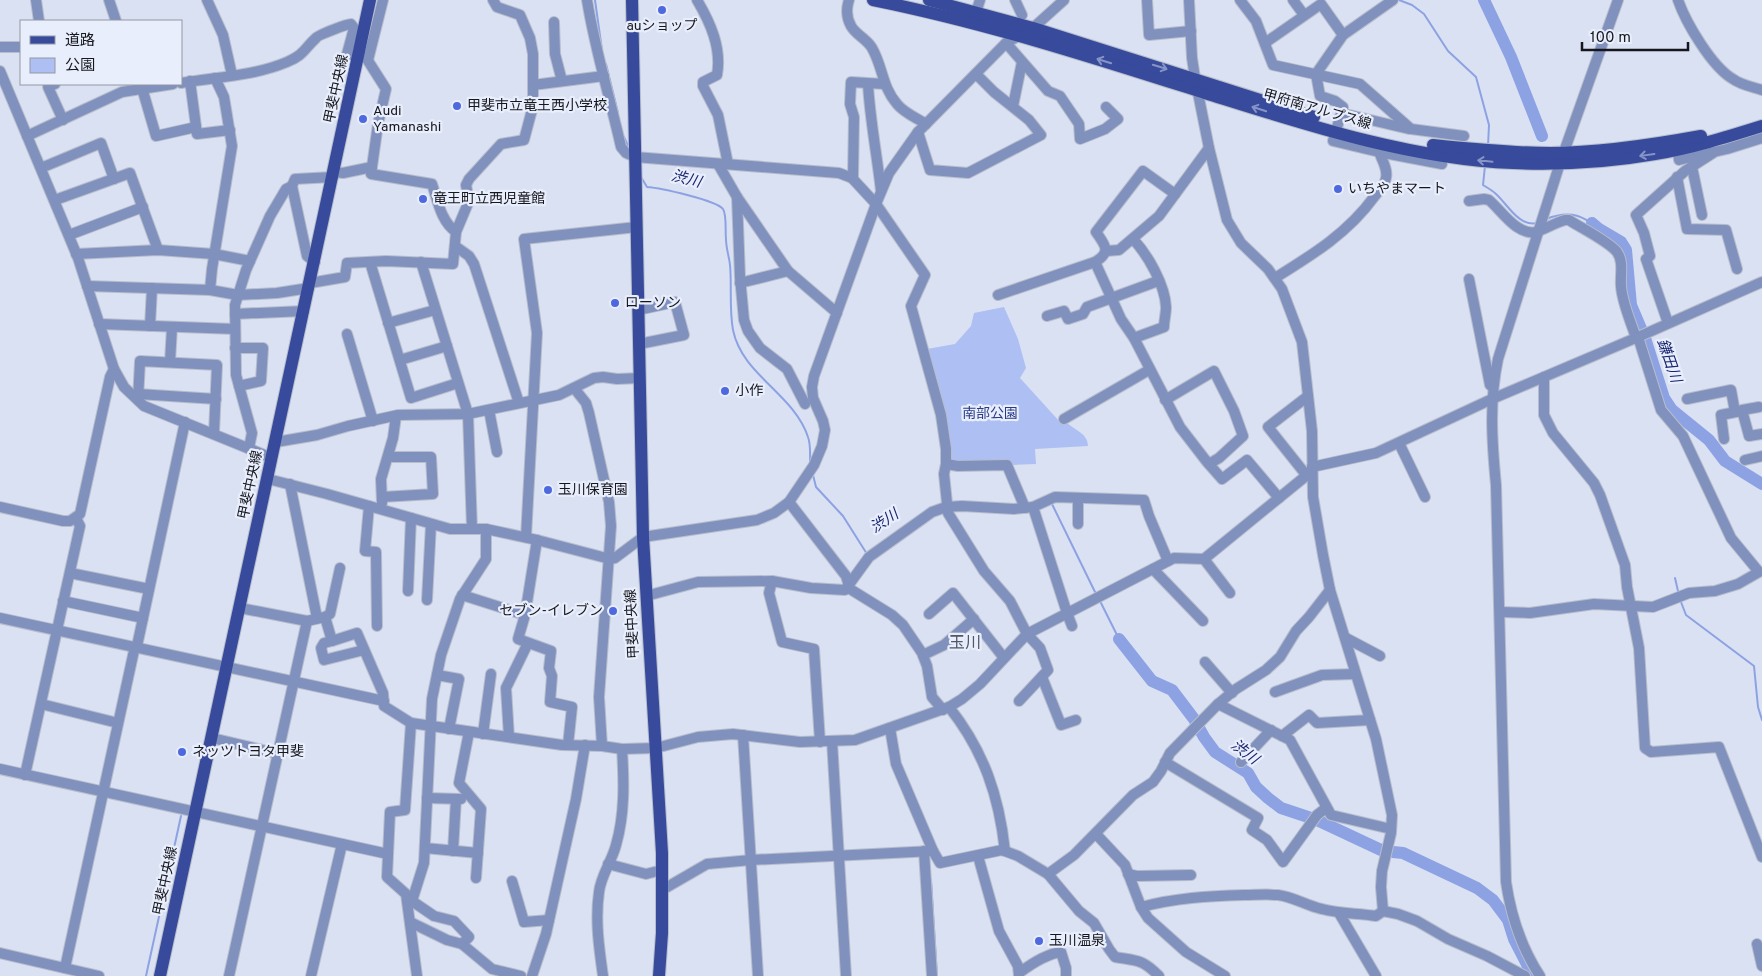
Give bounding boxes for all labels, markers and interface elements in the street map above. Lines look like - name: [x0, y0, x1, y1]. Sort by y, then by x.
- marker: auショップ: [656, 4, 668, 16]
- place label: auショップ: [626, 18, 698, 35]
- legend: [20, 20, 182, 85]
- scale bar: [1582, 20, 1688, 52]
- text: 100 m: [1590, 29, 1631, 48]
- text: 道路: [65, 32, 95, 51]
- street label: 甲斐中央線: [321, 53, 353, 125]
- one-way arrow: [1096, 56, 1112, 66]
- text: 公園: [65, 57, 95, 76]
- one-way arrow: [1152, 63, 1168, 73]
- street label: 甲府南アルプス線: [1261, 86, 1373, 134]
- place label: 甲斐市立竜王西小学校: [467, 98, 607, 115]
- marker: 甲斐市立竜王西小学校: [451, 100, 463, 112]
- place label: Audi Yamanashi: [373, 103, 441, 136]
- one-way arrow: [1251, 104, 1267, 114]
- marker: Audi Yamanashi: [357, 113, 369, 125]
- one-way arrow: [1639, 151, 1655, 161]
- one-way arrow: [1477, 156, 1493, 165]
- water label: 渋川: [669, 167, 705, 193]
- place label: いちやまマート: [1348, 181, 1446, 198]
- marker: いちやまマート: [1332, 183, 1344, 195]
- place label: 竜王町立西児童館: [433, 191, 545, 208]
- marker: 竜王町立西児童館: [417, 193, 429, 205]
- place label: ローソン: [625, 295, 681, 312]
- marker: ローソン: [609, 297, 621, 309]
- water label: 鎌田川: [1652, 337, 1685, 387]
- place label: 小作: [735, 383, 763, 400]
- marker: 小作: [719, 385, 731, 397]
- park label: 南部公園: [962, 406, 1018, 423]
- street label: 甲斐中央線: [235, 449, 267, 521]
- place label: 玉川保育園: [558, 482, 628, 499]
- marker: 玉川保育園: [542, 484, 554, 496]
- water label: 渋川: [867, 505, 904, 538]
- street label: 甲斐中央線: [623, 589, 643, 659]
- place label: セブン-イレブン: [499, 602, 603, 620]
- marker: セブン-イレブン: [607, 605, 619, 617]
- district label: 玉川: [949, 634, 981, 654]
- water label: 渋川: [1226, 736, 1263, 771]
- place label: ネッツトヨタ甲斐: [192, 744, 304, 761]
- marker: ネッツトヨタ甲斐: [176, 746, 188, 758]
- street label: 甲斐中央線: [150, 845, 182, 917]
- place label: 玉川温泉: [1049, 932, 1105, 950]
- marker: 玉川温泉: [1033, 935, 1045, 947]

